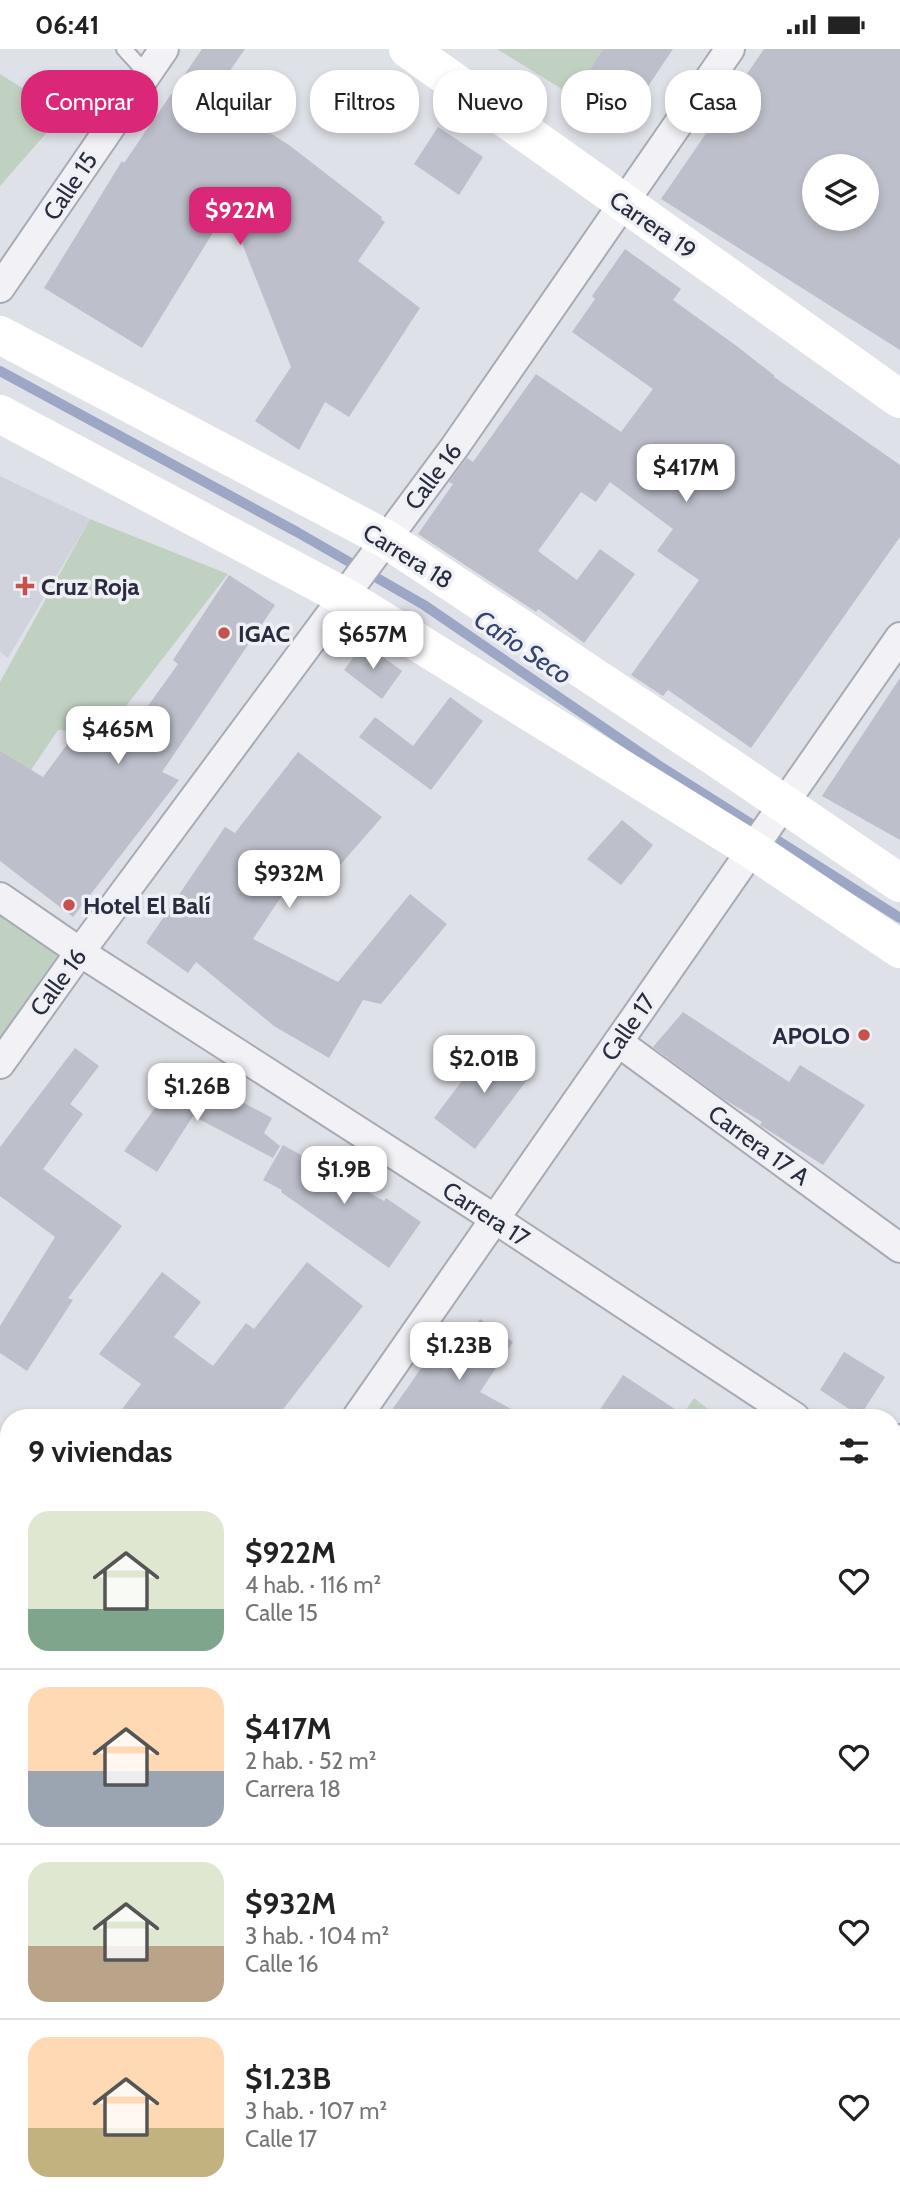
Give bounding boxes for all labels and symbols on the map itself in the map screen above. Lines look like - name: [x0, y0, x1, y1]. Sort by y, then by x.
- street label: Calle 15: [37, 146, 103, 226]
- street label: Carrera 19: [604, 185, 702, 265]
- pin: $922M: [191, 187, 289, 247]
- street label: Calle 16: [398, 437, 468, 515]
- pin: $417M: [637, 445, 735, 504]
- street label: Carrera 18: [358, 517, 458, 595]
- place label: Cruz Roja: [41, 572, 140, 601]
- marker: Cruz Roja: [15, 576, 35, 596]
- water label: Caño Seco: [468, 603, 578, 691]
- pin: $657M: [324, 611, 422, 671]
- place label: IGAC: [238, 619, 290, 648]
- marker: IGAC: [216, 625, 232, 641]
- pin: $465M: [69, 707, 167, 766]
- pin: $932M: [240, 851, 338, 910]
- place label: Hotel El Balí: [83, 891, 211, 920]
- marker: Hotel El Balí: [61, 897, 77, 913]
- street label: Calle 16: [24, 942, 92, 1022]
- street label: Calle 17: [595, 988, 661, 1066]
- place label: APOLO: [773, 1021, 850, 1050]
- marker: APOLO: [856, 1027, 872, 1043]
- pin: $2.01B: [427, 1035, 541, 1095]
- pin: $1.26B: [140, 1063, 254, 1123]
- street label: Carrera 17 A: [703, 1099, 815, 1191]
- pin: $1.9B: [295, 1147, 393, 1206]
- street label: Carrera 17: [437, 1175, 535, 1253]
- pin: $1.23B: [402, 1323, 516, 1382]

